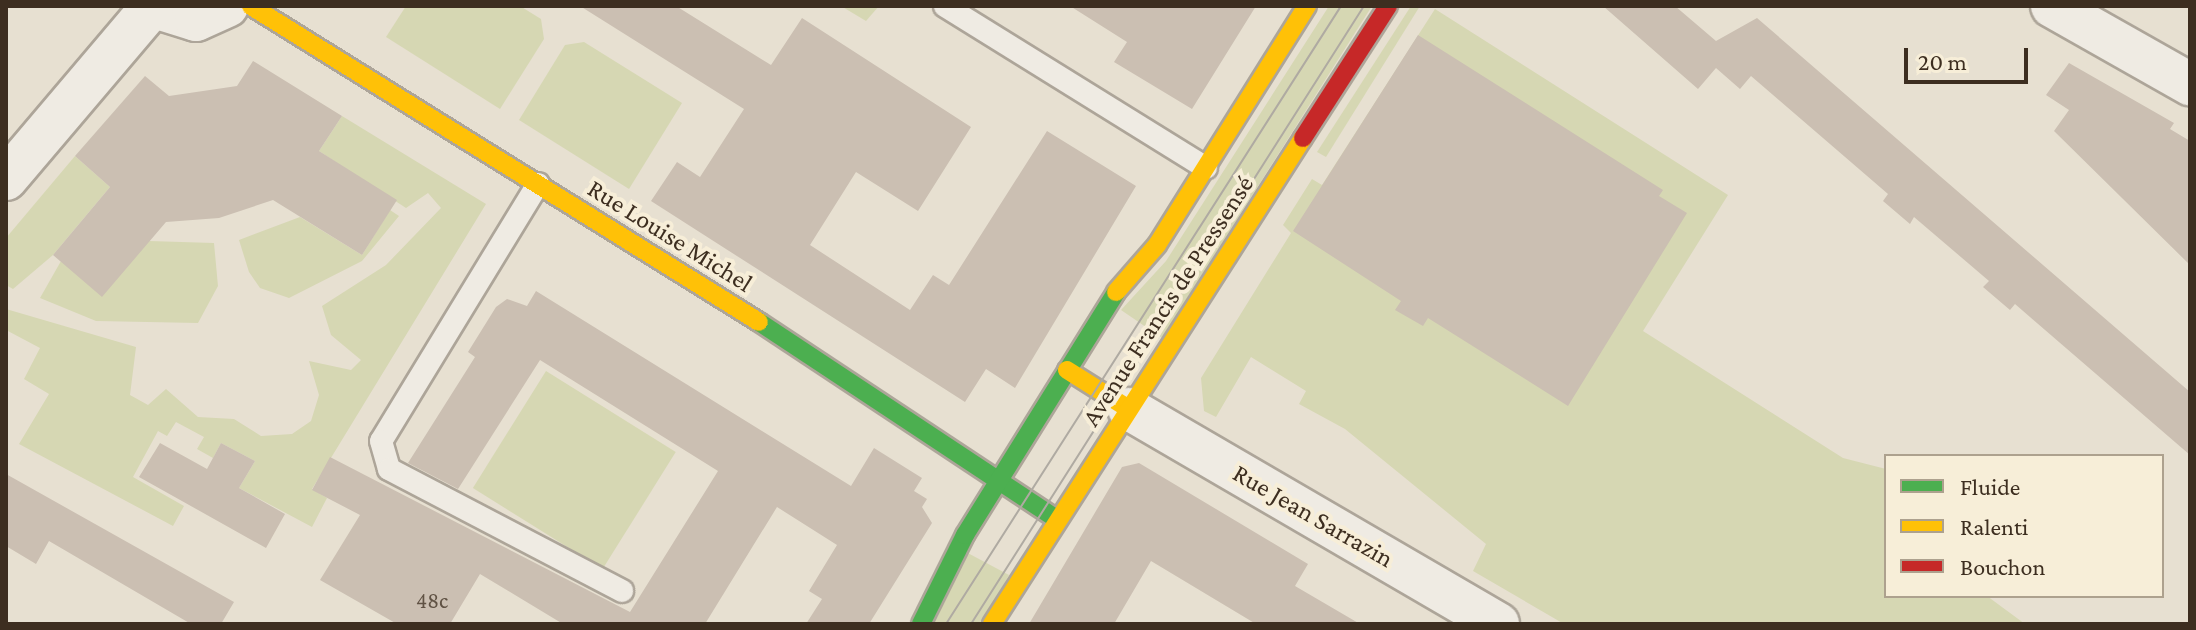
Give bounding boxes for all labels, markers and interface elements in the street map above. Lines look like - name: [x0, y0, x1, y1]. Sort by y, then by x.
- scale bar: [1908, 32, 2032, 82]
- text: 20 m: [1918, 48, 1967, 75]
- street label: Avenue Francis de Pressensé: [1075, 170, 1261, 432]
- street label: Rue Louise Michel: [582, 173, 758, 299]
- legend: [1884, 454, 2164, 598]
- street label: Rue Jean Sarrazin: [1227, 457, 1399, 575]
- text: Fluide: [1960, 473, 2020, 500]
- text: Ralenti: [1960, 513, 2028, 540]
- text: Bouchon: [1960, 553, 2045, 580]
- house number: 48c: [416, 588, 448, 614]

